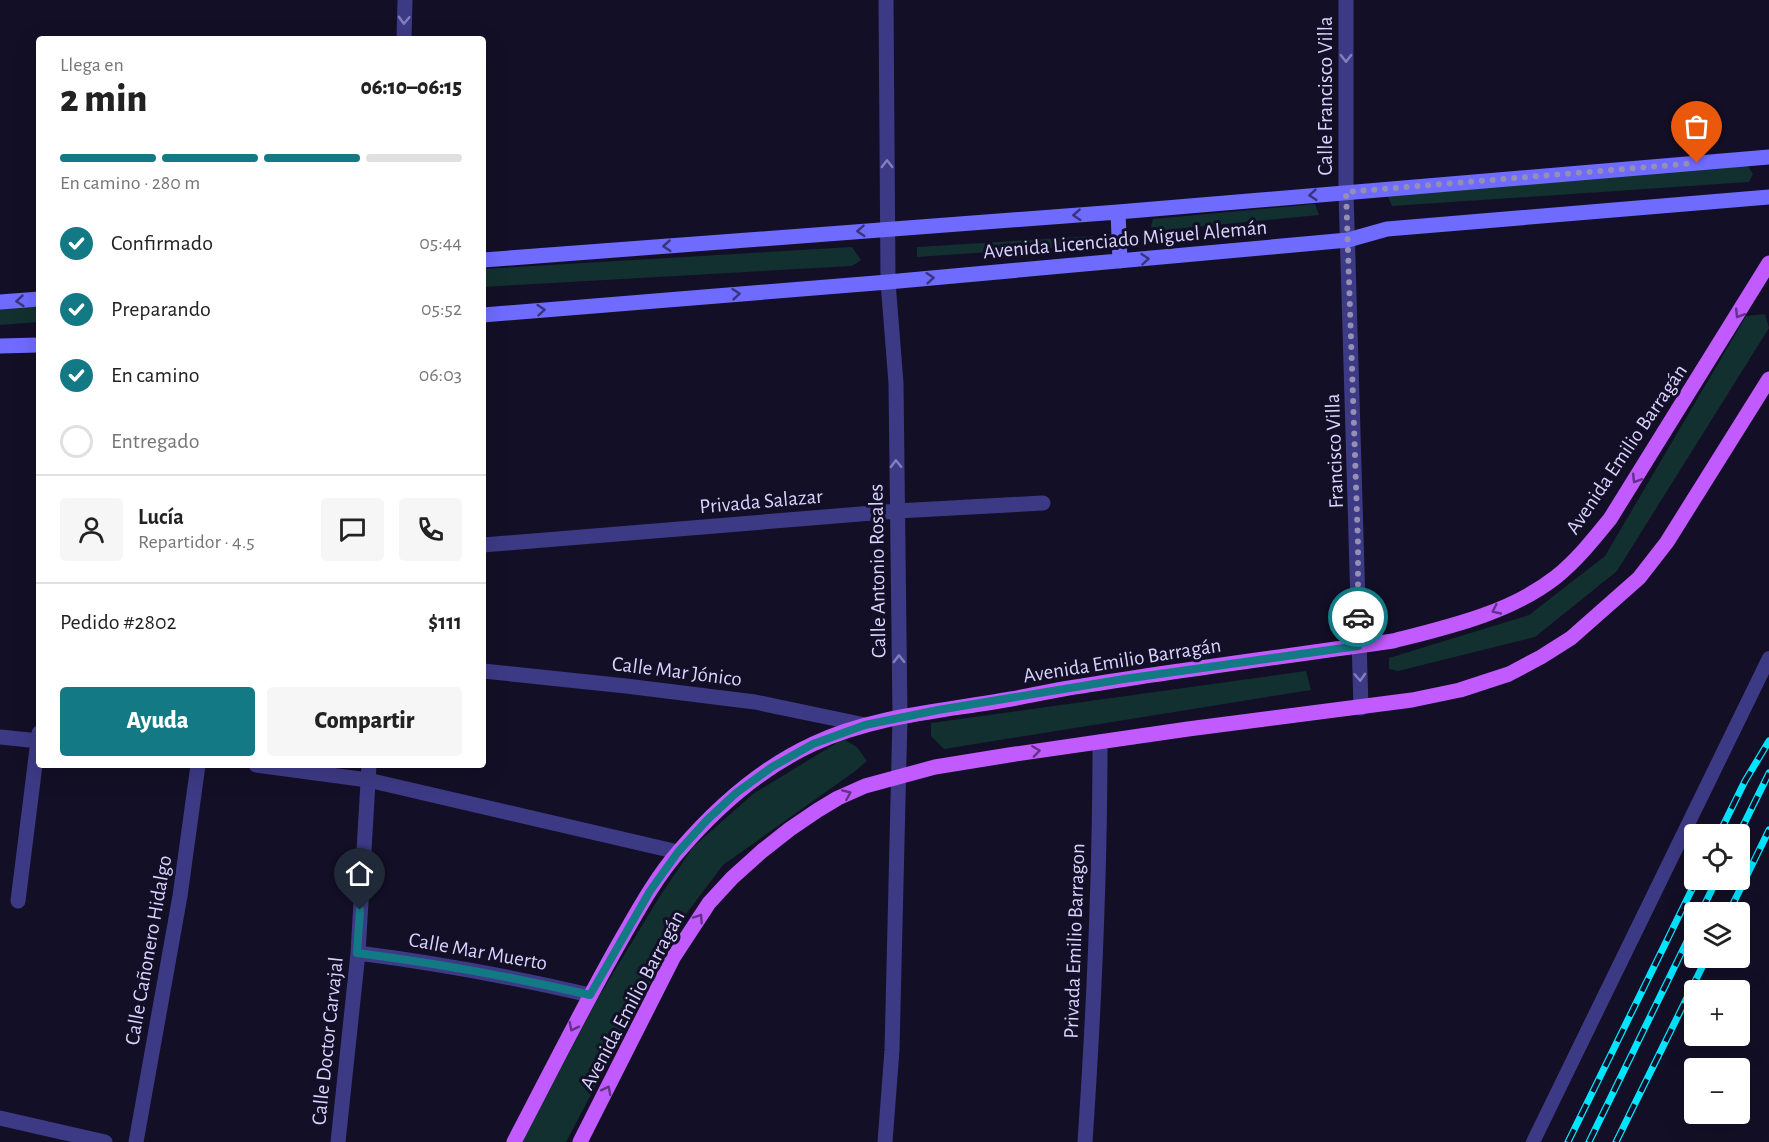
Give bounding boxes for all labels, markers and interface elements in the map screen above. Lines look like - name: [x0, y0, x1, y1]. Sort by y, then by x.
- one-way arrow: [398, 15, 411, 24]
- street label: Calle Francisco Villa: [1315, 16, 1336, 176]
- one-way arrow: [1340, 54, 1352, 63]
- text: Llega en: [60, 55, 124, 75]
- text: 06:10–06:15: [360, 76, 462, 98]
- text: 2 min: [60, 80, 147, 119]
- pin: [1671, 101, 1722, 163]
- icon: bag: [1680, 110, 1713, 143]
- one-way arrow: [881, 160, 893, 169]
- text: En camino · 280 m: [60, 173, 200, 193]
- one-way arrow: [1309, 188, 1318, 201]
- one-way arrow: [1072, 208, 1081, 221]
- street label: Avenida Licenciado Miguel Alemán: [982, 217, 1268, 262]
- one-way arrow: [857, 224, 866, 237]
- icon: check: [60, 227, 93, 260]
- text: Confirmado: [111, 232, 213, 254]
- text: 05:44: [419, 233, 462, 253]
- one-way arrow: [663, 239, 672, 252]
- one-way arrow: [1141, 253, 1150, 266]
- one-way arrow: [925, 272, 935, 285]
- one-way arrow: [731, 288, 740, 301]
- icon: check: [60, 293, 93, 326]
- one-way arrow: [15, 294, 24, 307]
- text: Preparando: [111, 298, 211, 320]
- text: 05:52: [421, 299, 462, 319]
- one-way arrow: [537, 304, 546, 317]
- one-way arrow: [1735, 307, 1746, 318]
- icon: check: [60, 359, 93, 392]
- street label: Avenida Emilio Barragán: [1562, 361, 1691, 538]
- text: En camino: [111, 364, 200, 386]
- text: 06:03: [419, 365, 462, 385]
- street label: Francisco Villa: [1322, 393, 1347, 509]
- text: Entregado: [111, 430, 200, 452]
- one-way arrow: [890, 460, 903, 469]
- one-way arrow: [1631, 473, 1643, 483]
- street label: Calle Antonio Rosales: [865, 484, 890, 658]
- street label: Privada Salazar: [698, 486, 824, 517]
- button: person: [60, 498, 123, 561]
- button: chat: [321, 498, 384, 561]
- button: phone: [399, 498, 462, 561]
- text: Lucía: [138, 506, 184, 528]
- text: Repartidor · 4.5: [138, 532, 255, 552]
- courier: [1328, 587, 1388, 647]
- icon: car: [1342, 601, 1375, 634]
- one-way arrow: [1492, 602, 1503, 614]
- text: Pedido #2802: [60, 611, 177, 633]
- text: $111: [428, 611, 462, 633]
- street label: Avenida Emilio Barragán: [1022, 634, 1222, 687]
- street label: Calle Mar Jónico: [611, 653, 743, 690]
- one-way arrow: [893, 654, 906, 663]
- one-way arrow: [1353, 672, 1366, 681]
- button: Ayuda: [60, 687, 255, 756]
- button: Compartir: [267, 687, 462, 756]
- one-way arrow: [1032, 746, 1041, 758]
- one-way arrow: [840, 789, 851, 801]
- map controls: [1684, 824, 1750, 1124]
- button: locate: [1684, 824, 1750, 890]
- street label: Privada Emilio Barragon: [1061, 843, 1088, 1039]
- pin: [334, 848, 385, 910]
- street label: Calle Cañonero Hidalgo: [121, 854, 176, 1047]
- icon: home: [343, 857, 376, 890]
- button: layers: [1684, 902, 1750, 968]
- street label: Avenida Emilio Barragán: [576, 907, 689, 1093]
- one-way arrow: [692, 914, 703, 925]
- street label: Calle Mar Muerto: [407, 929, 549, 974]
- street label: Calle Doctor Carvajal: [308, 956, 347, 1126]
- button: +: [1684, 980, 1750, 1046]
- one-way arrow: [569, 1021, 580, 1032]
- button: −: [1684, 1058, 1750, 1124]
- one-way arrow: [600, 1085, 611, 1096]

